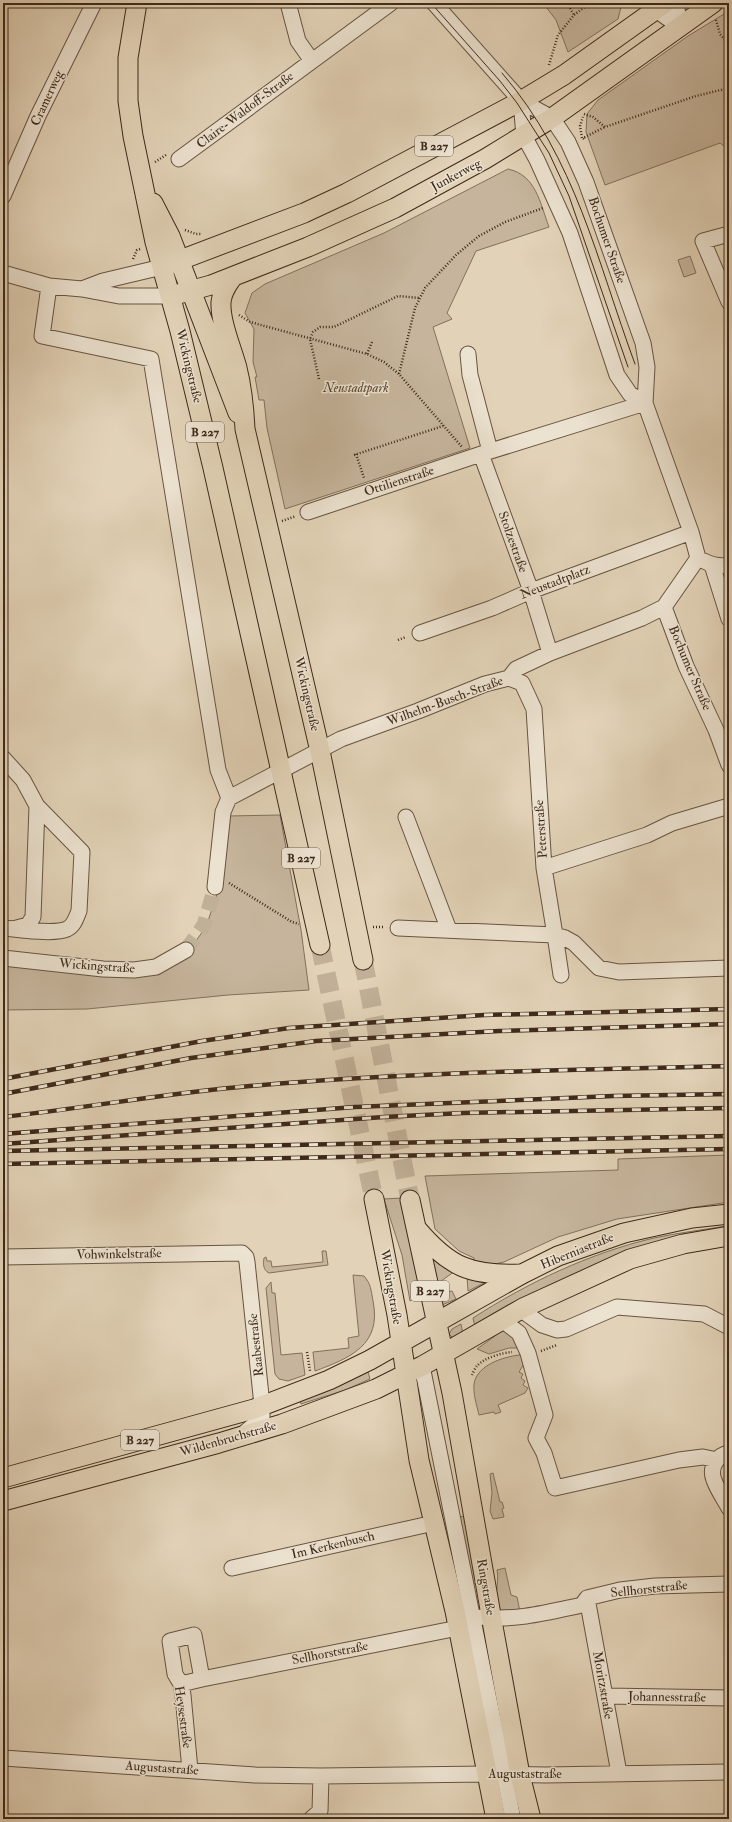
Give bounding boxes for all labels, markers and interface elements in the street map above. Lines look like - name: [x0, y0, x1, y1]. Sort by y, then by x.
- street label: Cramerweg: [27, 67, 67, 128]
- street label: Claire-Waldoff-Straße: [193, 68, 297, 152]
- road number: B 227: [415, 136, 453, 156]
- street label: Junkerweg: [427, 155, 484, 195]
- street label: Bochumer Straße: [585, 195, 629, 286]
- street label: Wickingstraße: [172, 326, 206, 405]
- park label: Neustadtpark: [322, 380, 389, 396]
- road number: B 227: [186, 422, 224, 442]
- street label: Ottilienstraße: [362, 462, 437, 500]
- street label: Stolzestraße: [495, 509, 532, 575]
- street label: Neustadtplatz: [518, 561, 593, 604]
- street label: Bochumer Straße: [665, 623, 715, 713]
- street label: Wickingstraße: [290, 654, 323, 733]
- street label: Wilhelm-Busch-Straße: [384, 672, 506, 730]
- street label: Peterstraße: [531, 799, 551, 859]
- road number: B 227: [282, 848, 320, 868]
- street label: Wickingstraße: [58, 955, 136, 977]
- street label: Hiberniastraße: [538, 1229, 616, 1273]
- street label: Vohwinkelstraße: [76, 1245, 162, 1263]
- street label: Wickingstraße: [376, 1247, 406, 1326]
- road number: B 227: [411, 1281, 449, 1301]
- street label: Raabestraße: [245, 1312, 267, 1377]
- street label: Wildenbruchstraße: [177, 1417, 279, 1461]
- road number: B 227: [121, 1430, 159, 1450]
- street label: Im Kerkenbusch: [290, 1528, 376, 1562]
- street label: Ringstraße: [473, 1557, 499, 1617]
- street label: Sellhorststraße: [610, 1577, 689, 1601]
- street label: Sellhorststraße: [291, 1638, 370, 1668]
- street label: Moritzstraße: [589, 1650, 617, 1721]
- street label: Heysestraße: [170, 1685, 195, 1750]
- street label: Johannesstraße: [627, 1688, 707, 1706]
- street label: Augustastraße: [124, 1757, 200, 1779]
- street label: Augustastraße: [487, 1766, 562, 1782]

